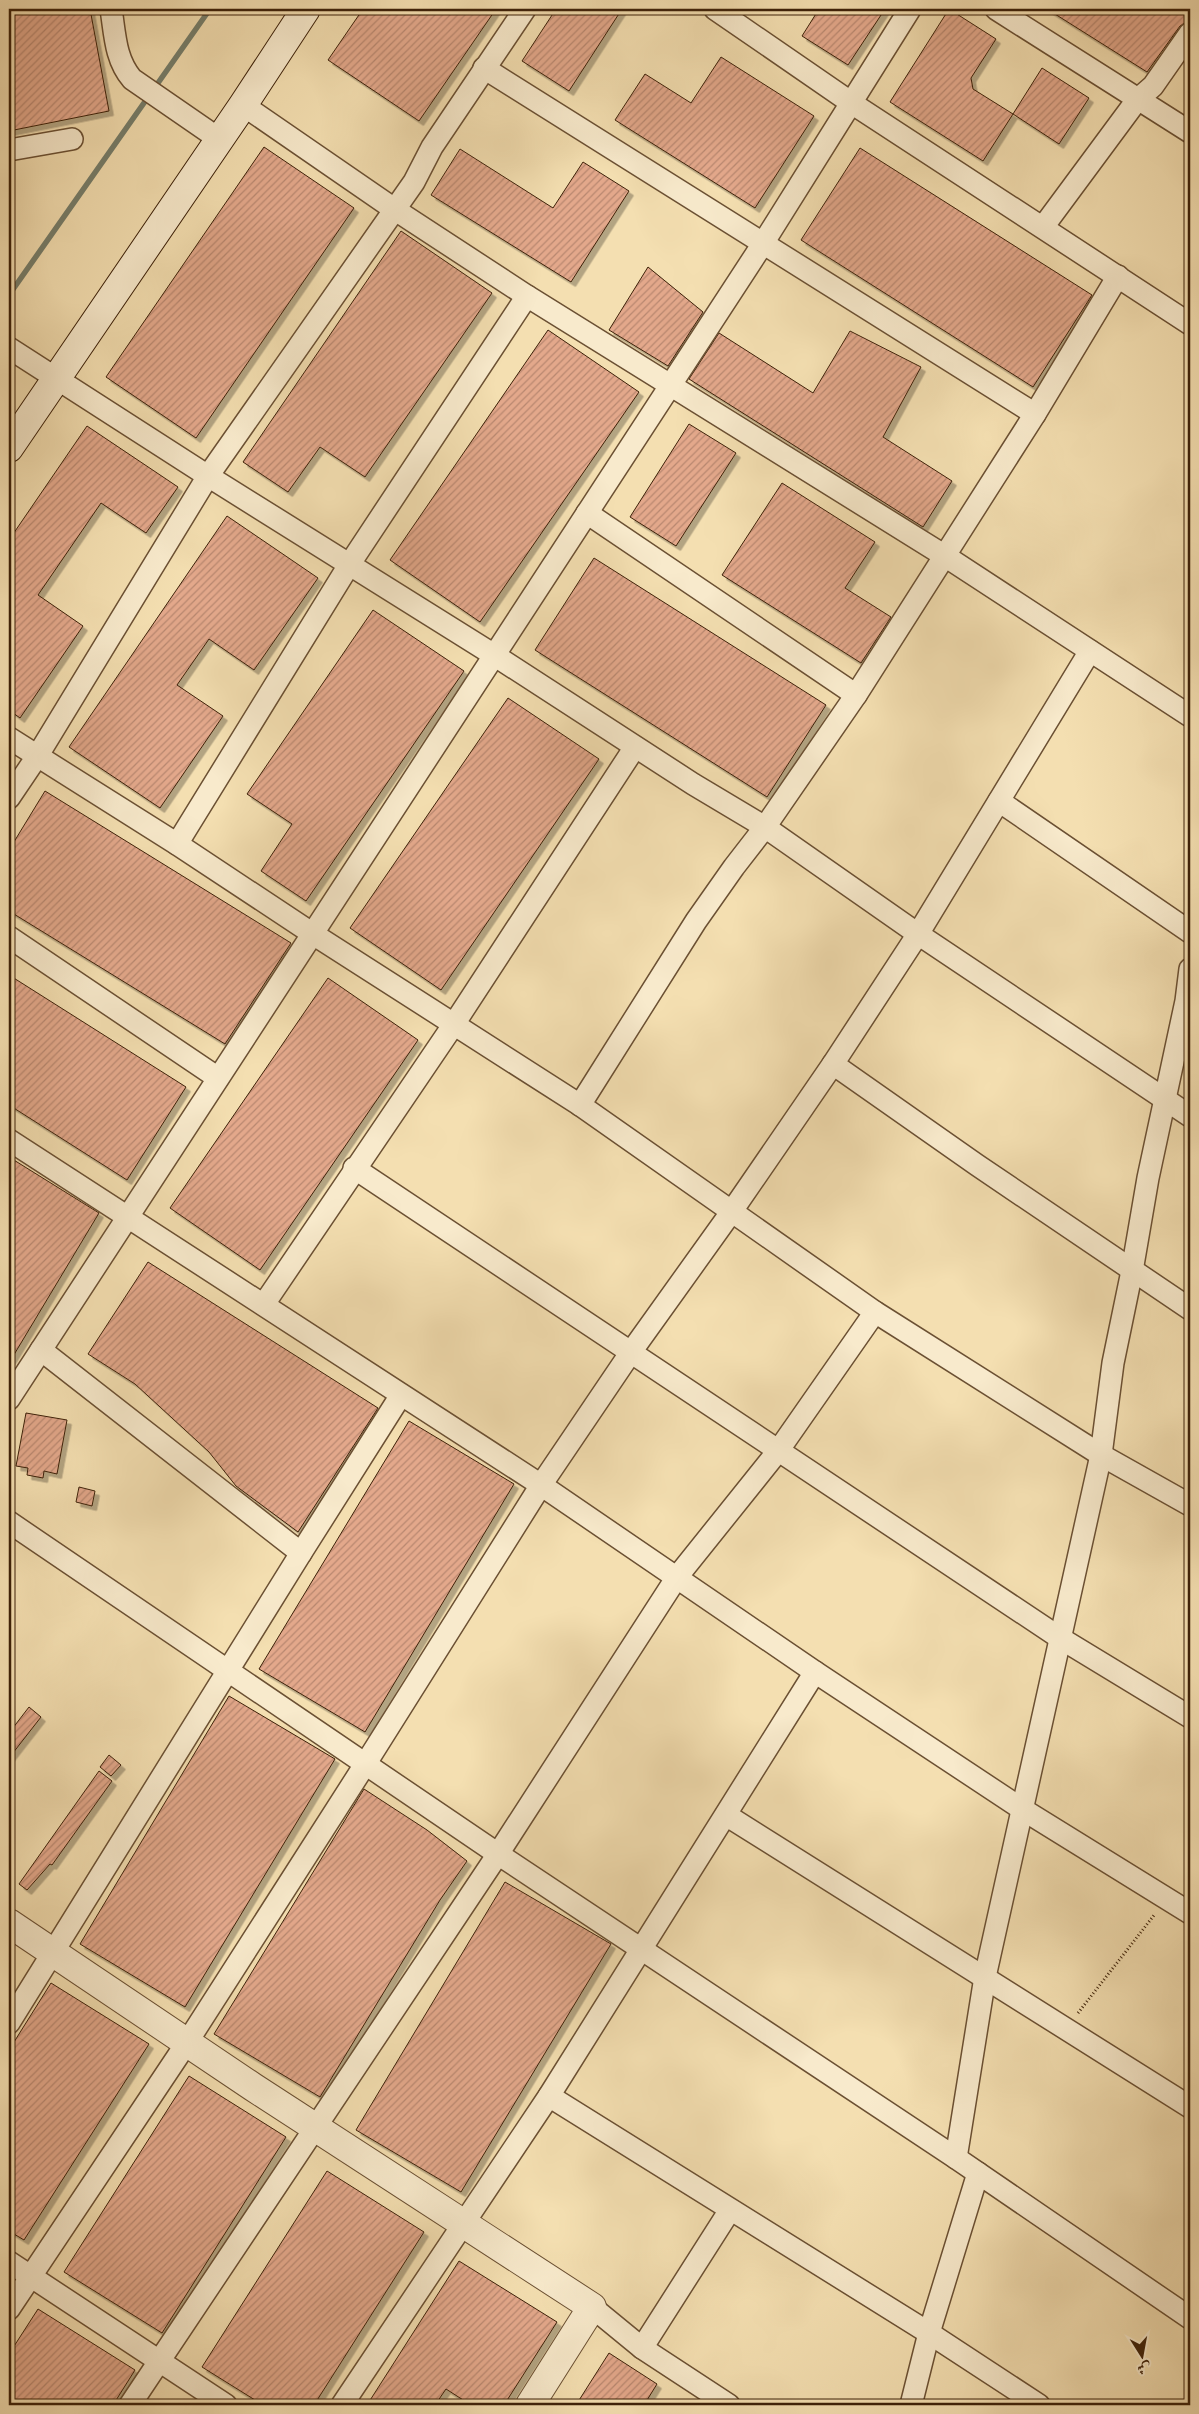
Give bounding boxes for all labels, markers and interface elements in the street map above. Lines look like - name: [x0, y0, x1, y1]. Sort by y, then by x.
- north arrow: [1116, 2332, 1166, 2382]
- text: ش: [1136, 2359, 1153, 2379]

